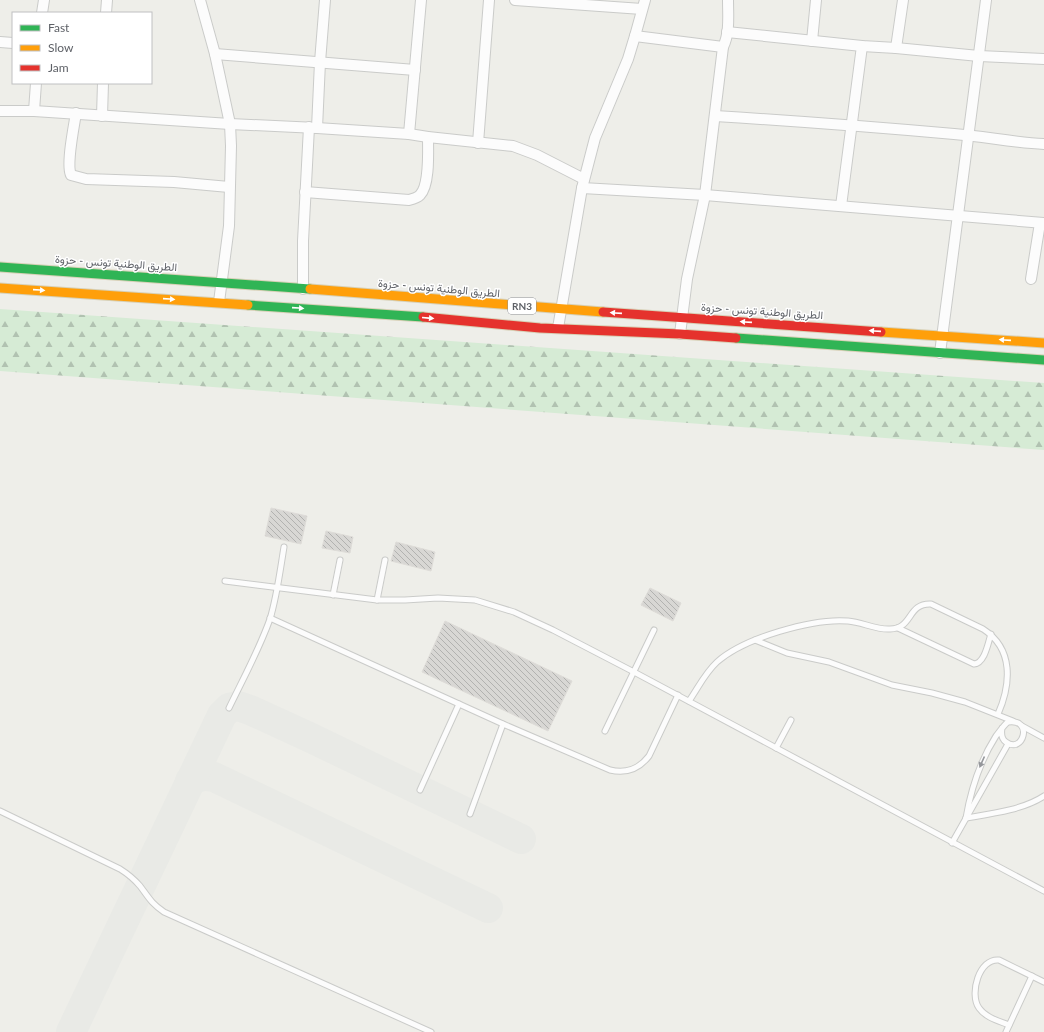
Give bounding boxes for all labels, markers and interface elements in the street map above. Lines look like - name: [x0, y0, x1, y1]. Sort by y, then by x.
- legend: [12, 12, 152, 84]
- text: Fast: [48, 20, 70, 35]
- text: Slow: [48, 40, 74, 55]
- text: Jam: [48, 60, 69, 75]
- street label: الطريق الوطنية تونس - حزوة: [55, 252, 177, 274]
- street label: الطريق الوطنية تونس - حزوة: [377, 276, 501, 300]
- one-way arrow: [33, 287, 45, 294]
- one-way arrow: [163, 295, 175, 302]
- road number: RN3: [508, 298, 536, 314]
- street label: الطريق الوطنية تونس - حزوة: [701, 300, 823, 322]
- one-way arrow: [292, 304, 304, 311]
- one-way arrow: [610, 310, 622, 317]
- one-way arrow: [422, 315, 434, 321]
- one-way arrow: [740, 319, 752, 326]
- one-way arrow: [869, 327, 881, 334]
- one-way arrow: [999, 336, 1011, 343]
- one-way arrow: [979, 756, 985, 767]

